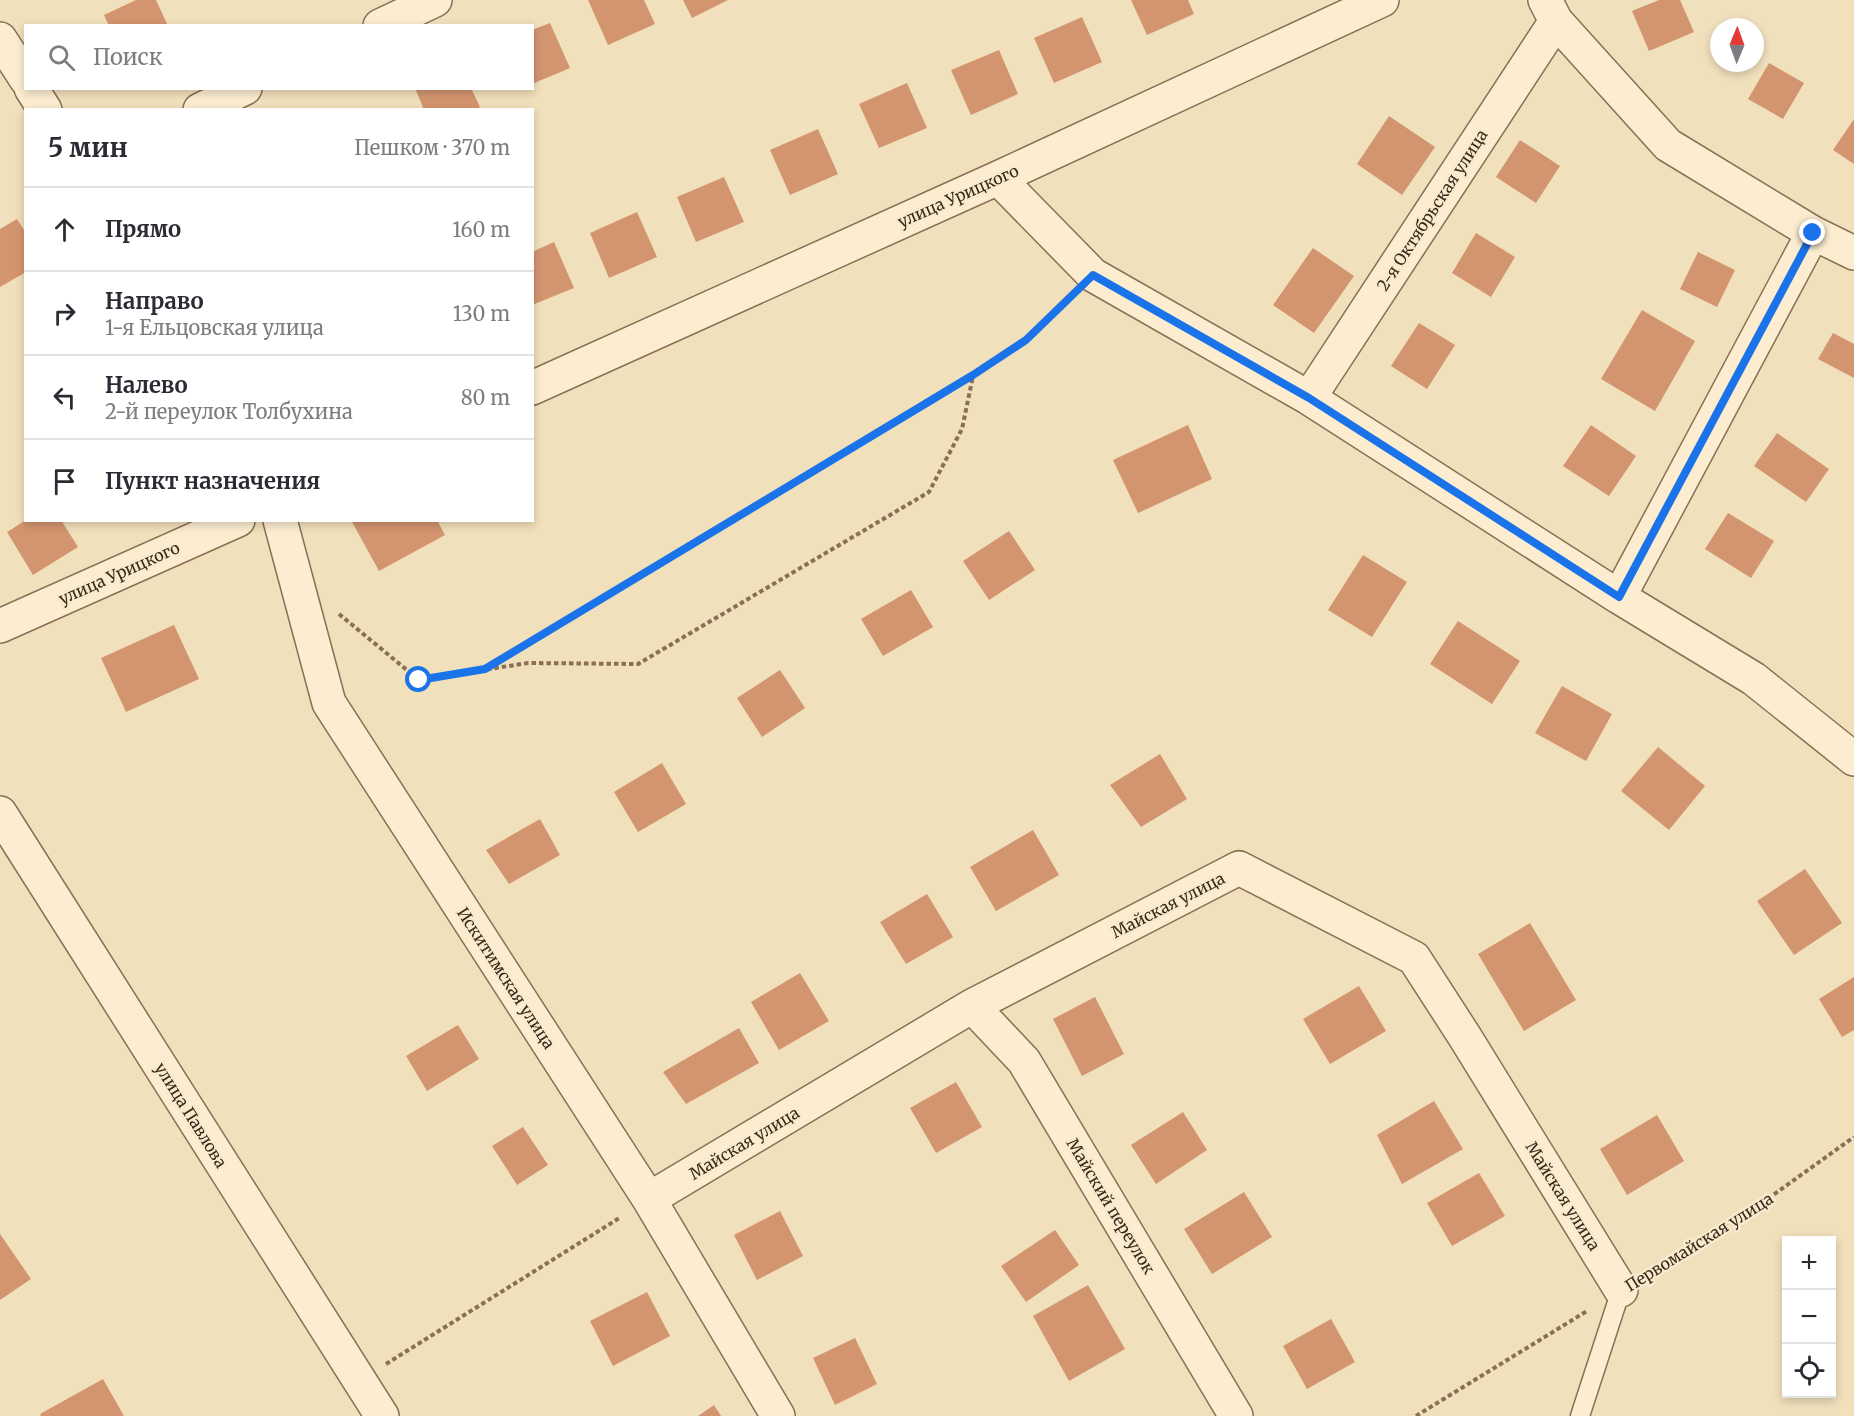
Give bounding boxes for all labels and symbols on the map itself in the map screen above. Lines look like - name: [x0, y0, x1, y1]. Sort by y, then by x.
- north arrow: [1710, 18, 1764, 72]
- street label: 2-я Октябрьская улица: [1372, 125, 1492, 294]
- street label: улица Урицкого: [894, 160, 1022, 232]
- route end: [1799, 219, 1825, 245]
- street label: улица Урицкого: [55, 537, 183, 609]
- route start: [405, 666, 431, 692]
- street label: Майская улица: [1108, 868, 1228, 942]
- street label: Искитимская улица: [453, 904, 559, 1053]
- street label: улица Павлова: [151, 1059, 232, 1172]
- street label: Майская улица: [685, 1102, 803, 1184]
- street label: Майский переулок: [1063, 1135, 1159, 1277]
- street label: Майская улица: [1522, 1138, 1605, 1254]
- street label: Первомайская улица: [1621, 1188, 1777, 1296]

